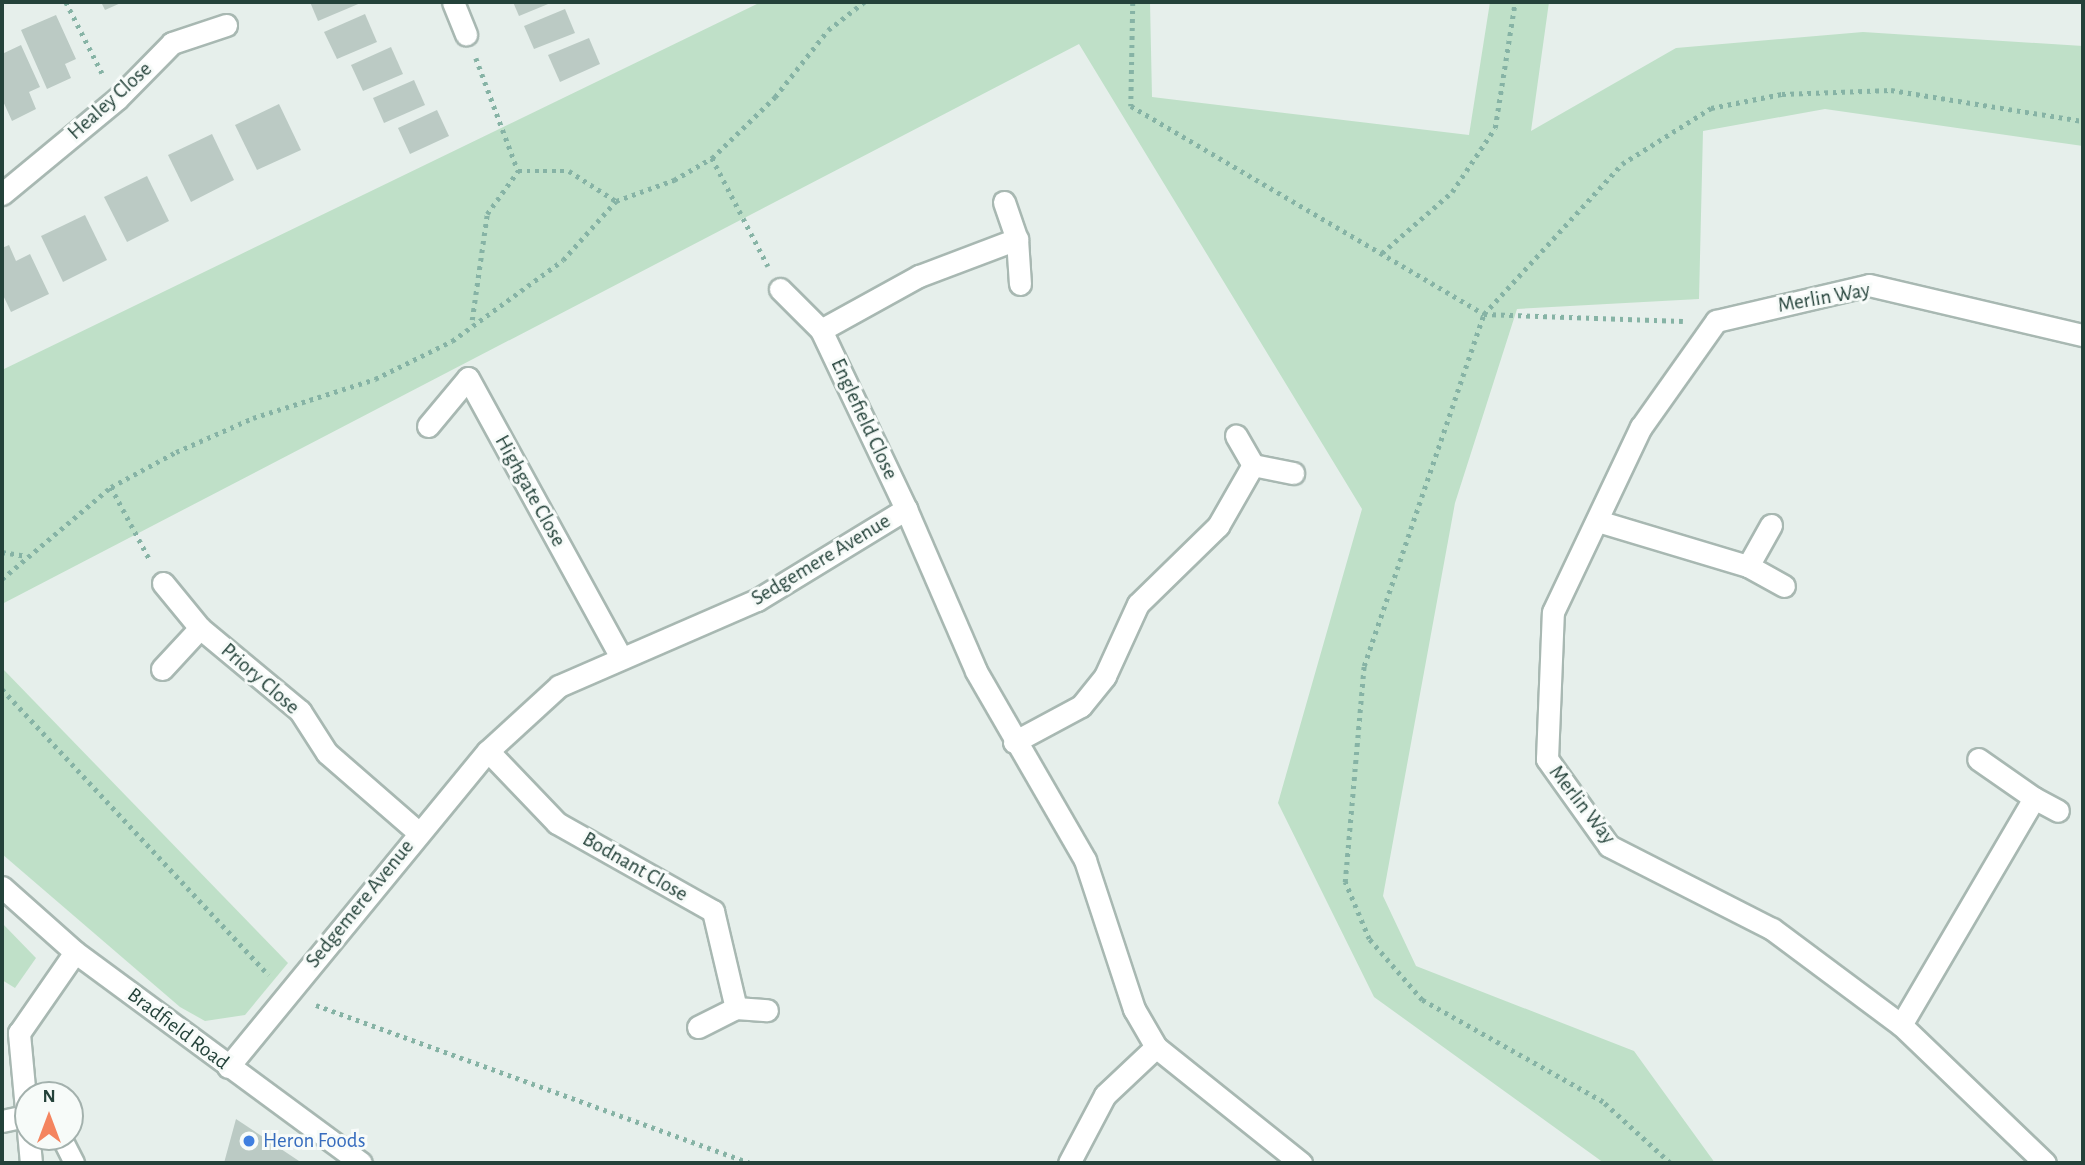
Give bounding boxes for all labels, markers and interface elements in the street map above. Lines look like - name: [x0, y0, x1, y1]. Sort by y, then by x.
- street label: Healey Close: [63, 57, 157, 145]
- street label: Merlin Way: [1776, 277, 1872, 319]
- street label: Englefield Close: [825, 355, 903, 483]
- street label: Highgate Close: [489, 431, 571, 551]
- street label: Sedgemere Avenue: [747, 509, 895, 611]
- street label: Priory Close: [216, 638, 304, 720]
- street label: Merlin Way: [1543, 761, 1621, 849]
- street label: Bodnant Close: [578, 827, 692, 907]
- street label: Sedgemere Avenue: [301, 835, 419, 973]
- street label: Bradfield Road: [122, 983, 234, 1075]
- north arrow: [14, 1081, 84, 1151]
- text: N: [42, 1087, 56, 1106]
- place label: Heron Foods: [263, 1128, 365, 1154]
- marker: Heron Foods: [241, 1133, 257, 1149]

